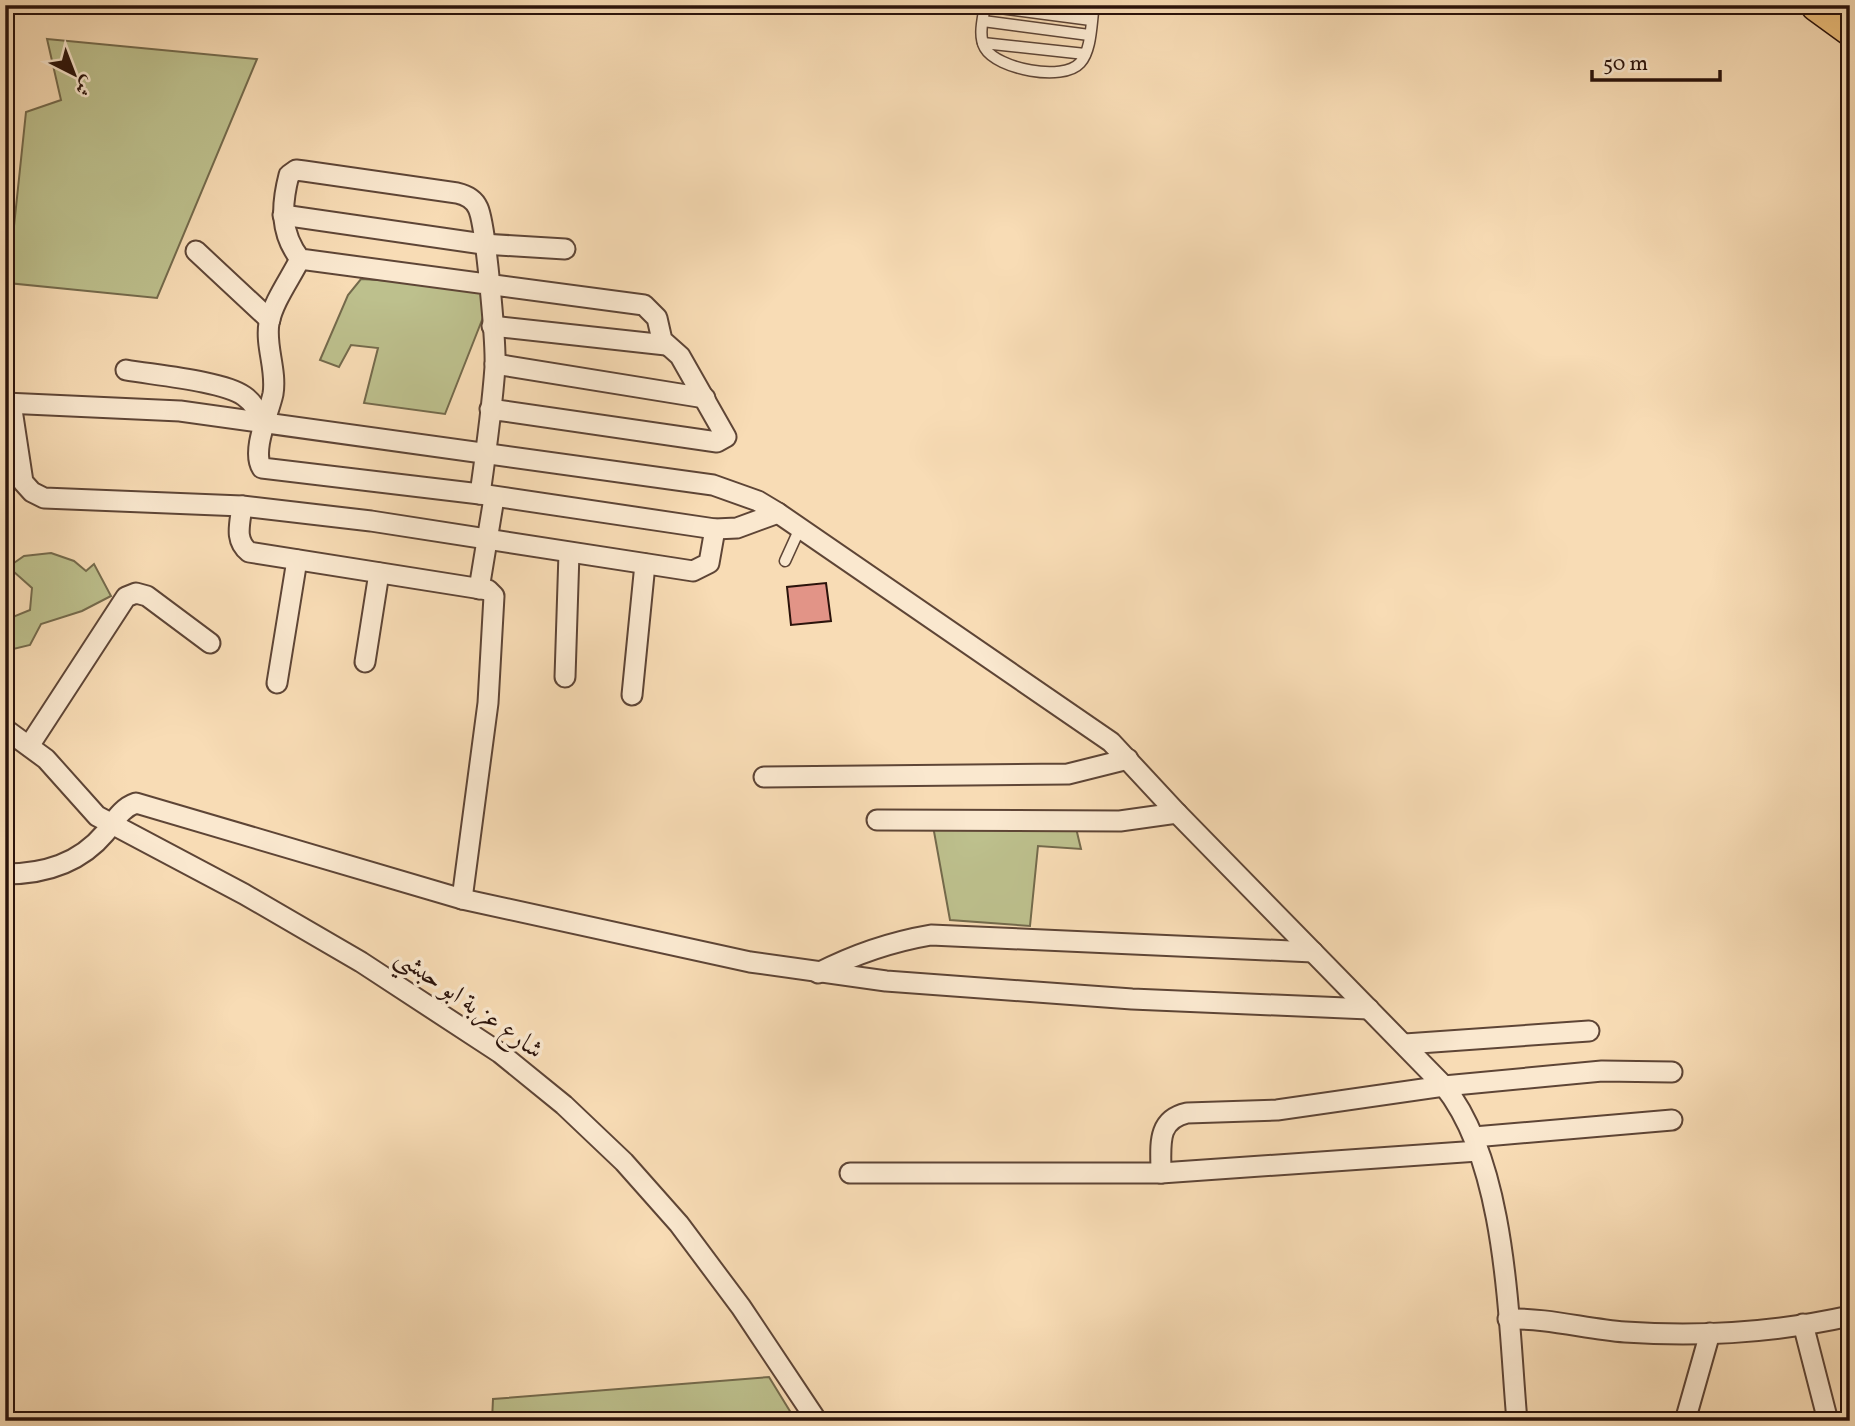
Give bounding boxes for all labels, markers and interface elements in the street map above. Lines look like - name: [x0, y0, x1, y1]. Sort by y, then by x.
- north arrow: [38, 38, 108, 108]
- scale bar: [1592, 38, 1720, 82]
- text: 50 m: [1603, 50, 1648, 79]
- text: ش: [68, 69, 100, 101]
- street label: شارع عزبة ابو حبشي: [386, 940, 550, 1072]

